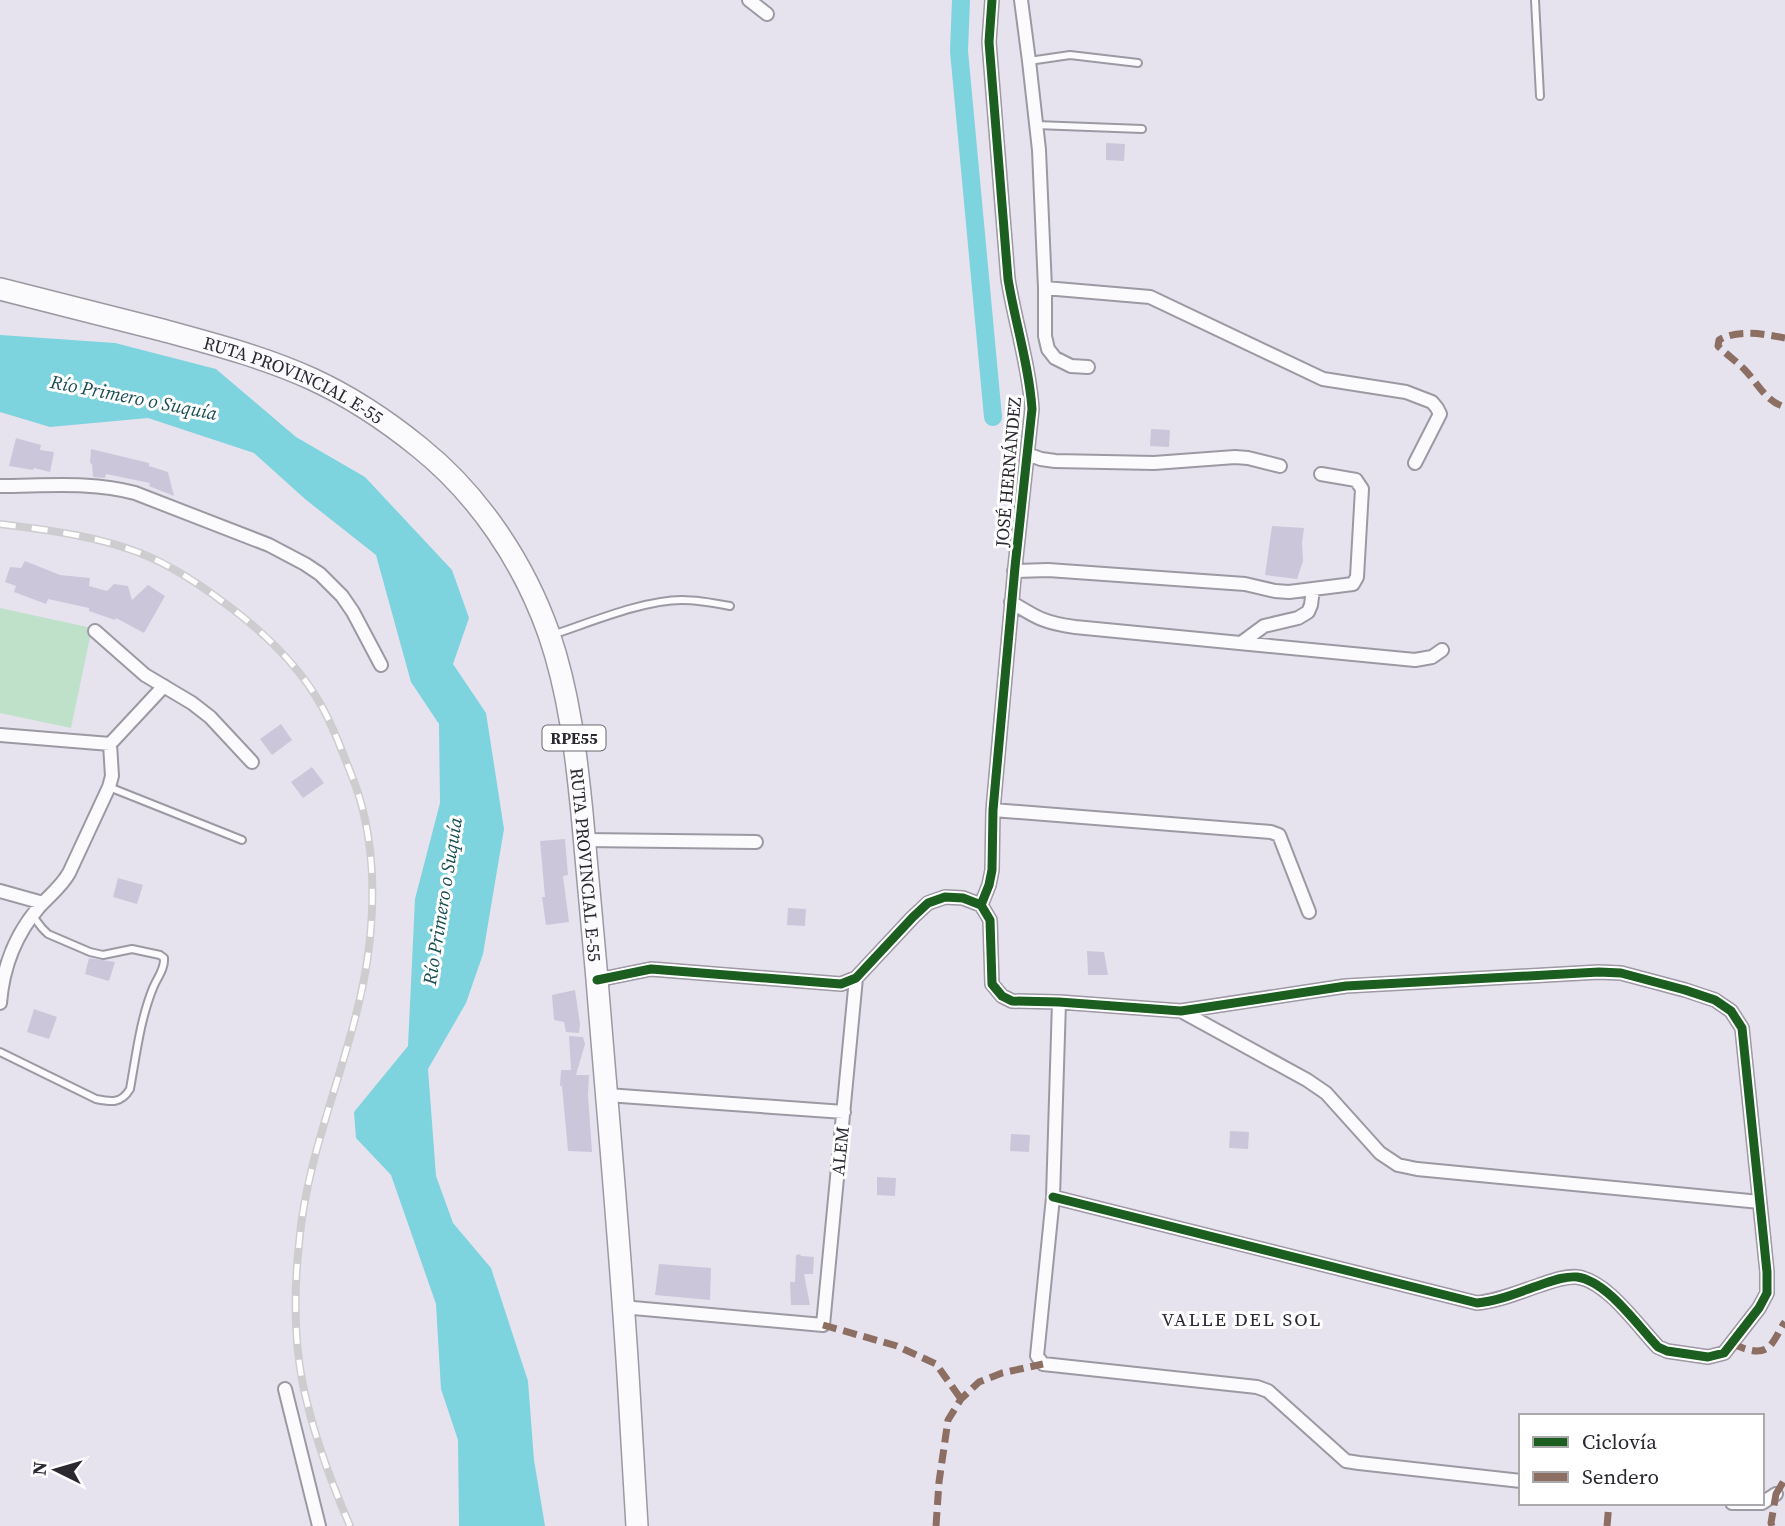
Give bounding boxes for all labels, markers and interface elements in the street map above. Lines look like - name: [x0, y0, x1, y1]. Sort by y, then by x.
- street label: RUTA PROVINCIAL E-55: [201, 330, 389, 429]
- water label: Río Primero o Suquía: [47, 368, 220, 426]
- street label: JOSÉ HERNÁNDEZ: [989, 396, 1027, 549]
- road number: RPE55: [542, 726, 606, 750]
- street label: RUTA PROVINCIAL E-55: [565, 766, 608, 963]
- water label: Río Primero o Suquía: [416, 815, 468, 988]
- street label: ALEM: [825, 1125, 855, 1177]
- district label: VALLE DEL SOL: [1162, 1306, 1322, 1332]
- legend: [1519, 1414, 1764, 1505]
- text: Ciclovía: [1582, 1427, 1657, 1456]
- north arrow: [21, 1435, 91, 1505]
- text: N: [26, 1460, 53, 1477]
- text: Sendero: [1582, 1462, 1659, 1491]

